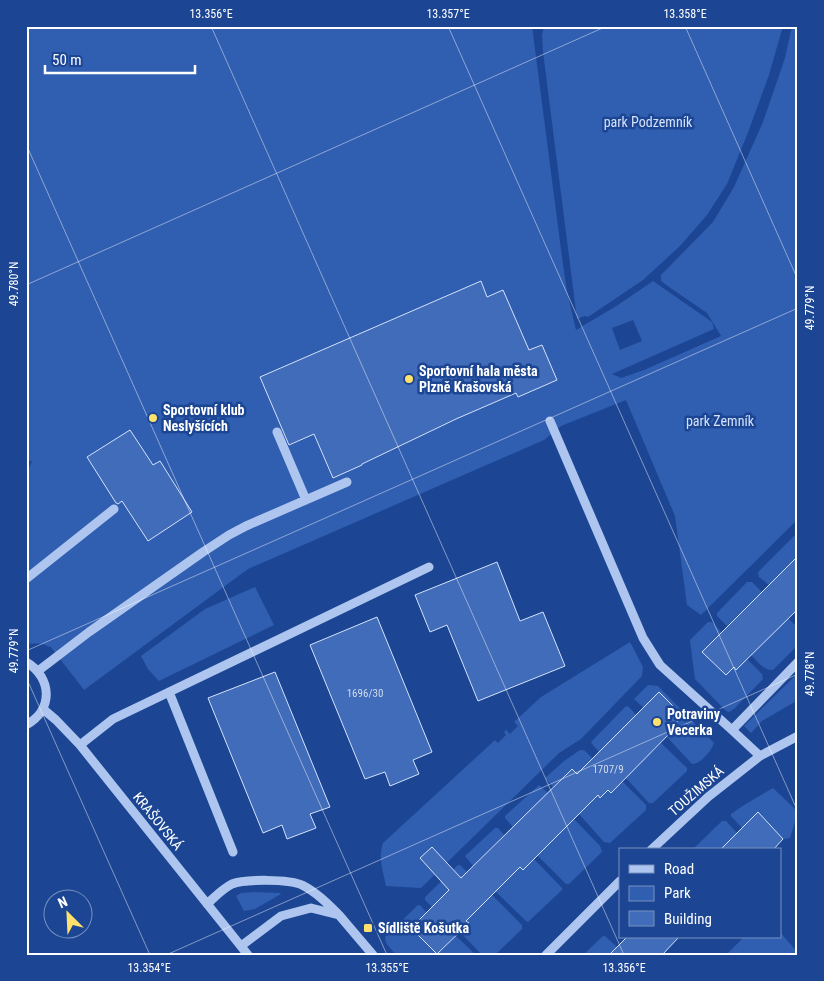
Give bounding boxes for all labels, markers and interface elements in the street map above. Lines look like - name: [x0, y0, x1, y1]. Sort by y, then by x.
- text: 13.356°E: [189, 7, 233, 21]
- text: 13.357°E: [426, 7, 470, 21]
- text: 13.358°E: [663, 7, 707, 21]
- scale bar: [45, 42, 195, 74]
- text: 50 m: [52, 51, 82, 69]
- park label: park Podzemník: [604, 114, 693, 130]
- text: 49.780°N: [7, 262, 21, 306]
- text: 49.779°N: [803, 286, 817, 330]
- place label: Sportovní hala města Plzně Krašovská: [419, 363, 538, 395]
- marker: Sportovní hala města Plzně Krašovská: [403, 373, 415, 385]
- place label: Sportovní klub Neslyšících: [163, 402, 245, 434]
- marker: Sportovní klub Neslyšících: [147, 412, 159, 424]
- park label: park Zemník: [686, 413, 755, 429]
- text: 49.779°N: [7, 629, 21, 673]
- text: 49.778°N: [803, 652, 817, 696]
- house number: 1696/30: [347, 687, 383, 700]
- place label: Potraviny Vecerka: [667, 706, 721, 738]
- marker: Potraviny Vecerka: [651, 716, 663, 728]
- street label: TOUŽIMSKÁ: [665, 762, 727, 819]
- house number: 1707/9: [592, 763, 624, 776]
- street label: KRAŠOVSKÁ: [130, 788, 187, 853]
- legend: [619, 848, 782, 938]
- text: Road: [664, 860, 694, 878]
- text: Park: [664, 884, 691, 902]
- north arrow: [42, 888, 92, 938]
- text: N: [56, 893, 70, 911]
- text: Building: [664, 910, 712, 928]
- place label: Sídliště Košutka: [378, 920, 470, 936]
- marker: Sídliště Košutka: [362, 922, 374, 934]
- text: 13.354°E: [127, 961, 171, 975]
- text: 13.355°E: [365, 961, 409, 975]
- text: 13.356°E: [602, 961, 646, 975]

